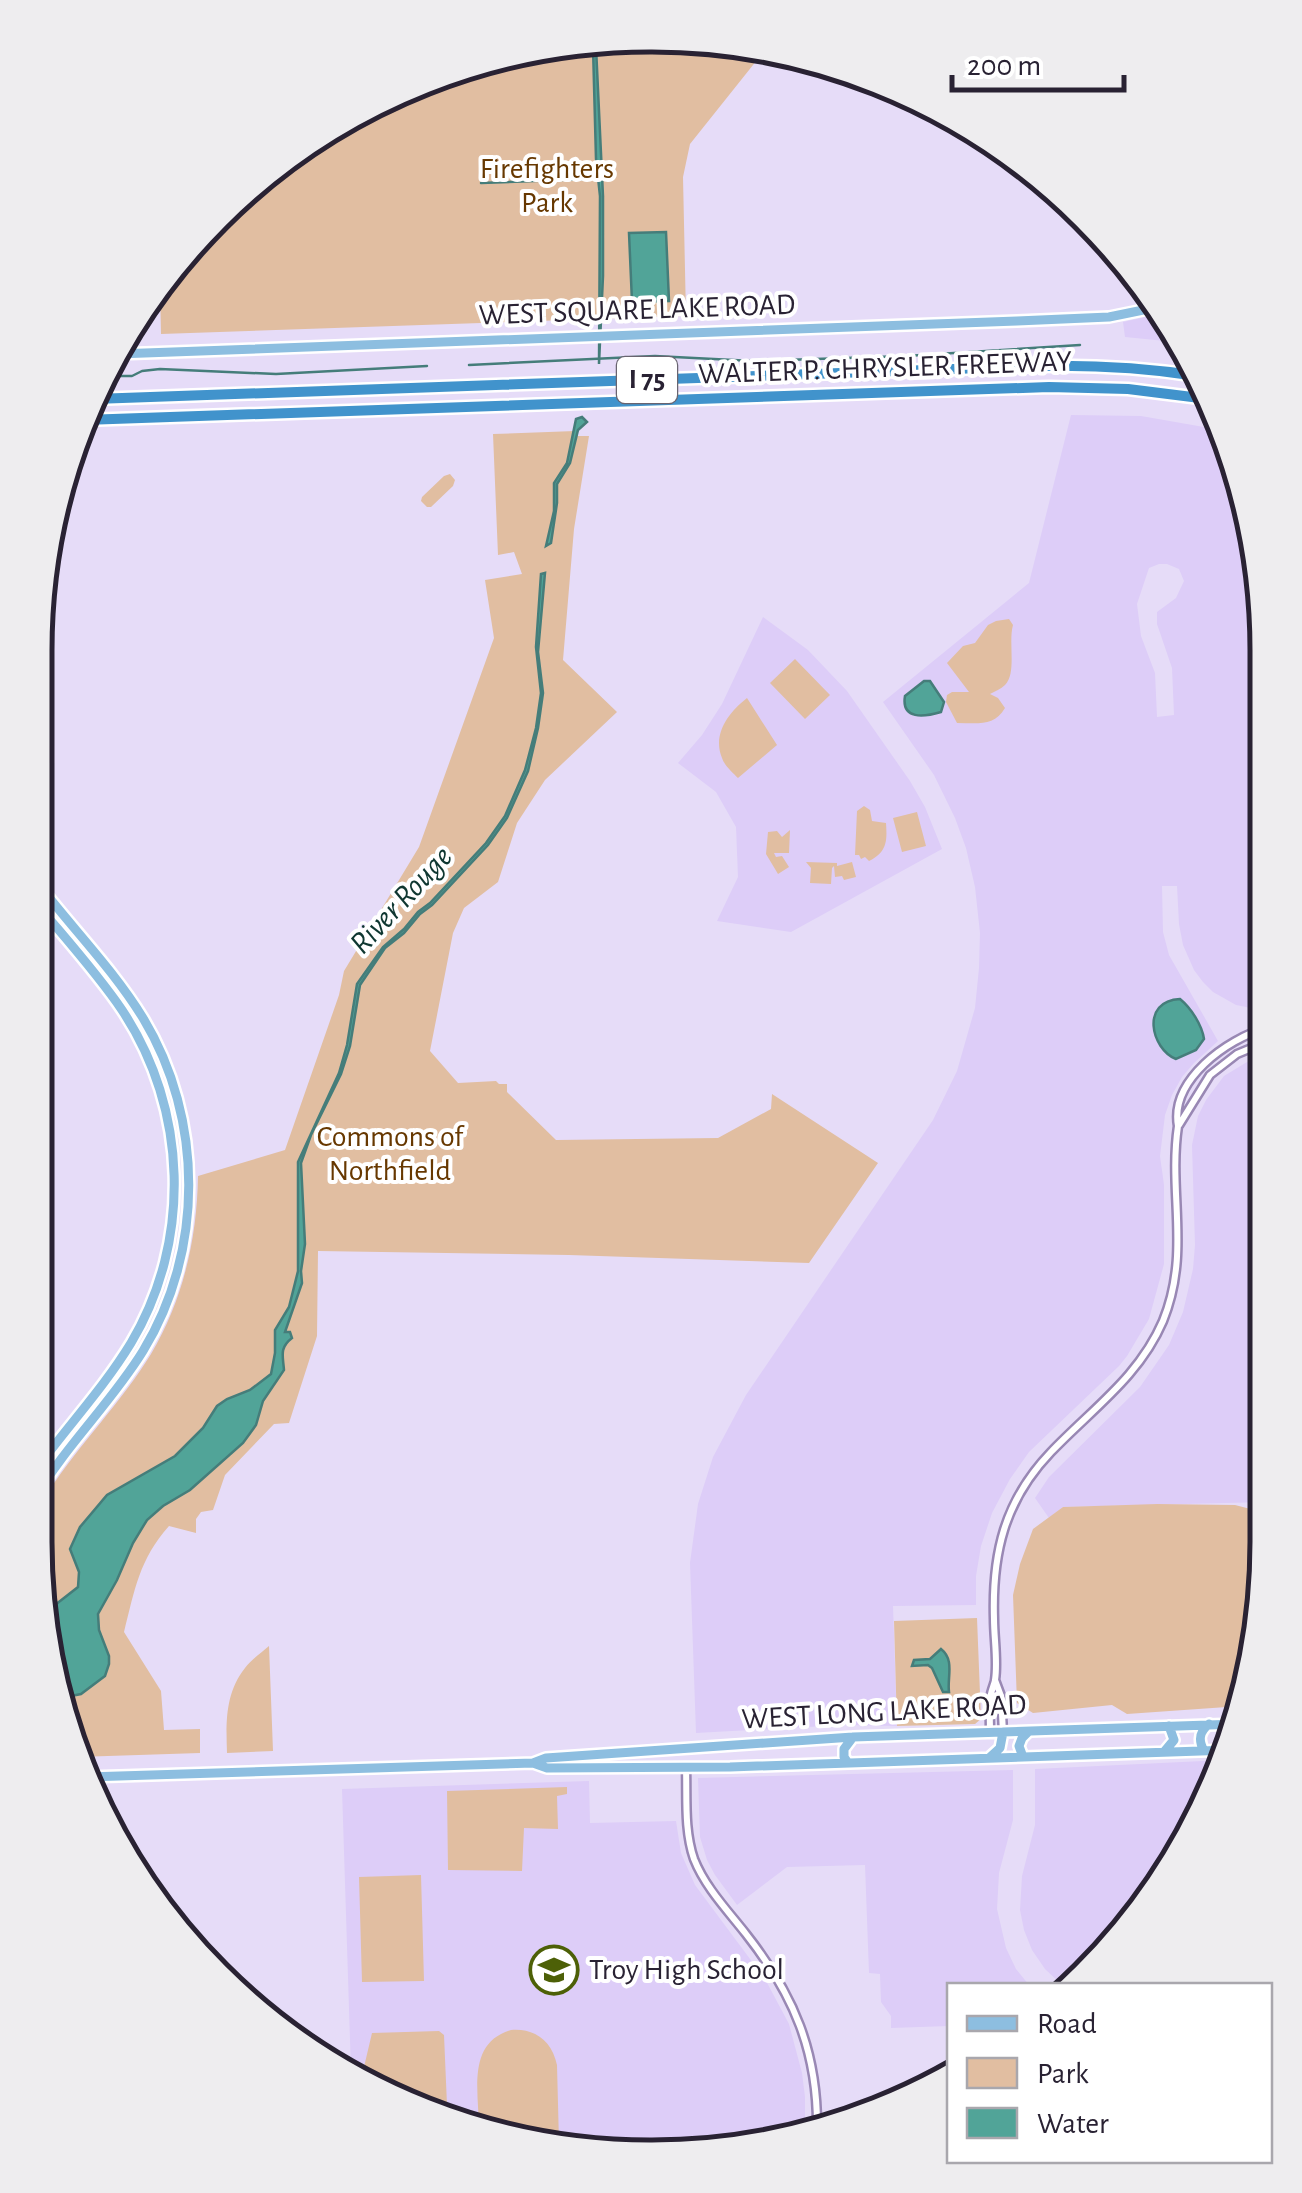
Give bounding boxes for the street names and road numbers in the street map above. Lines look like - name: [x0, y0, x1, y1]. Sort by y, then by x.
- street label: WEST SQUARE LAKE ROAD: [478, 289, 796, 331]
- street label: WALTER P. CHRYSLER FREEWAY: [698, 346, 1073, 390]
- road number: I 75: [617, 357, 677, 403]
- street label: WEST LONG LAKE ROAD: [741, 1690, 1027, 1734]

